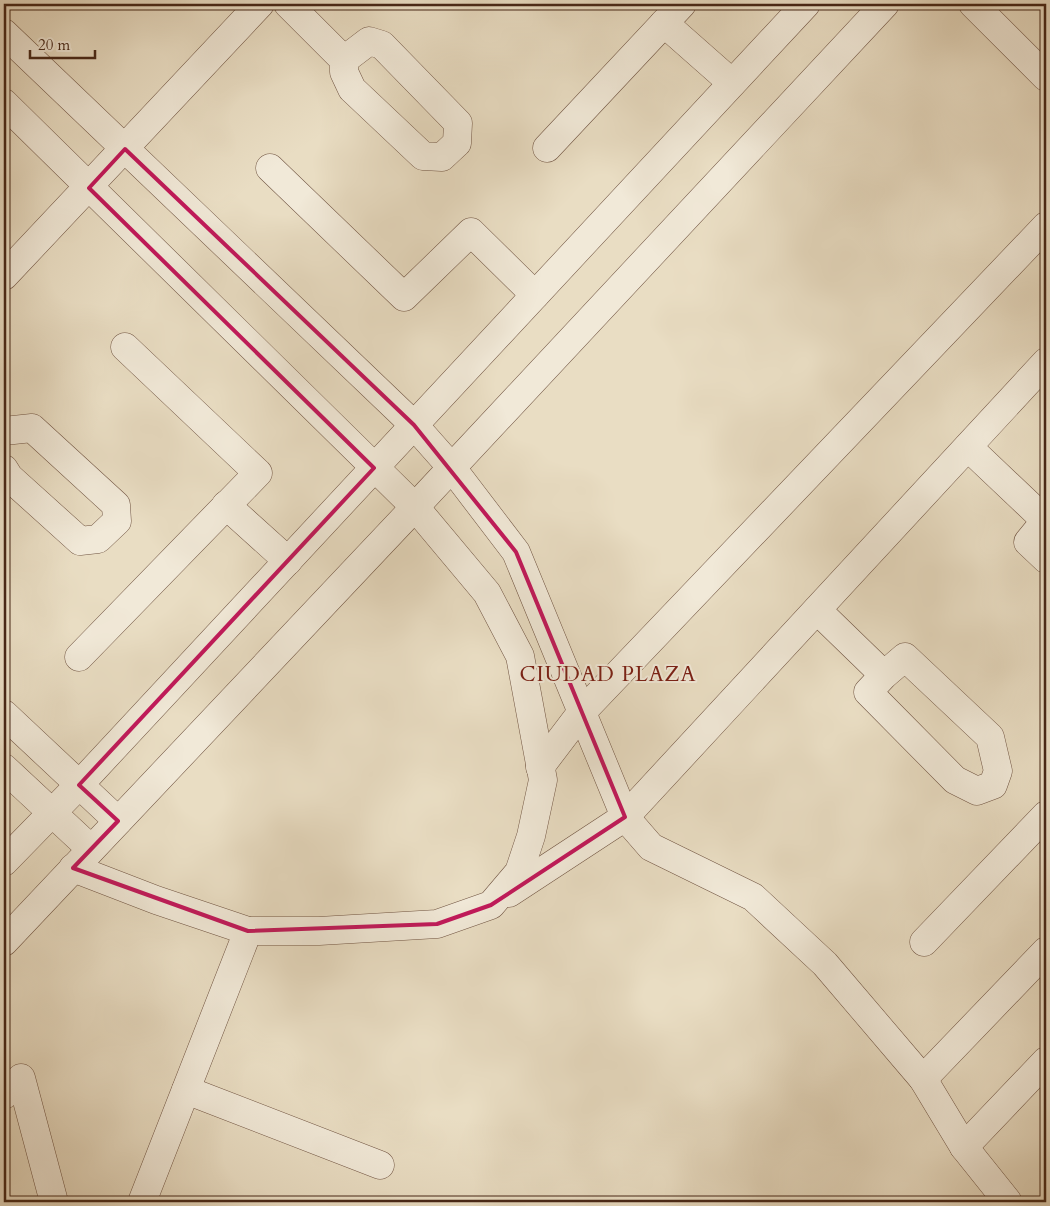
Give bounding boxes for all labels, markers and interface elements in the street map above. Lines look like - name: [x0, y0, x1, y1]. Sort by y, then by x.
- scale bar: [30, 28, 95, 60]
- text: 20 m: [38, 35, 70, 55]
- district label: CIUDAD PLAZA: [519, 660, 697, 689]

